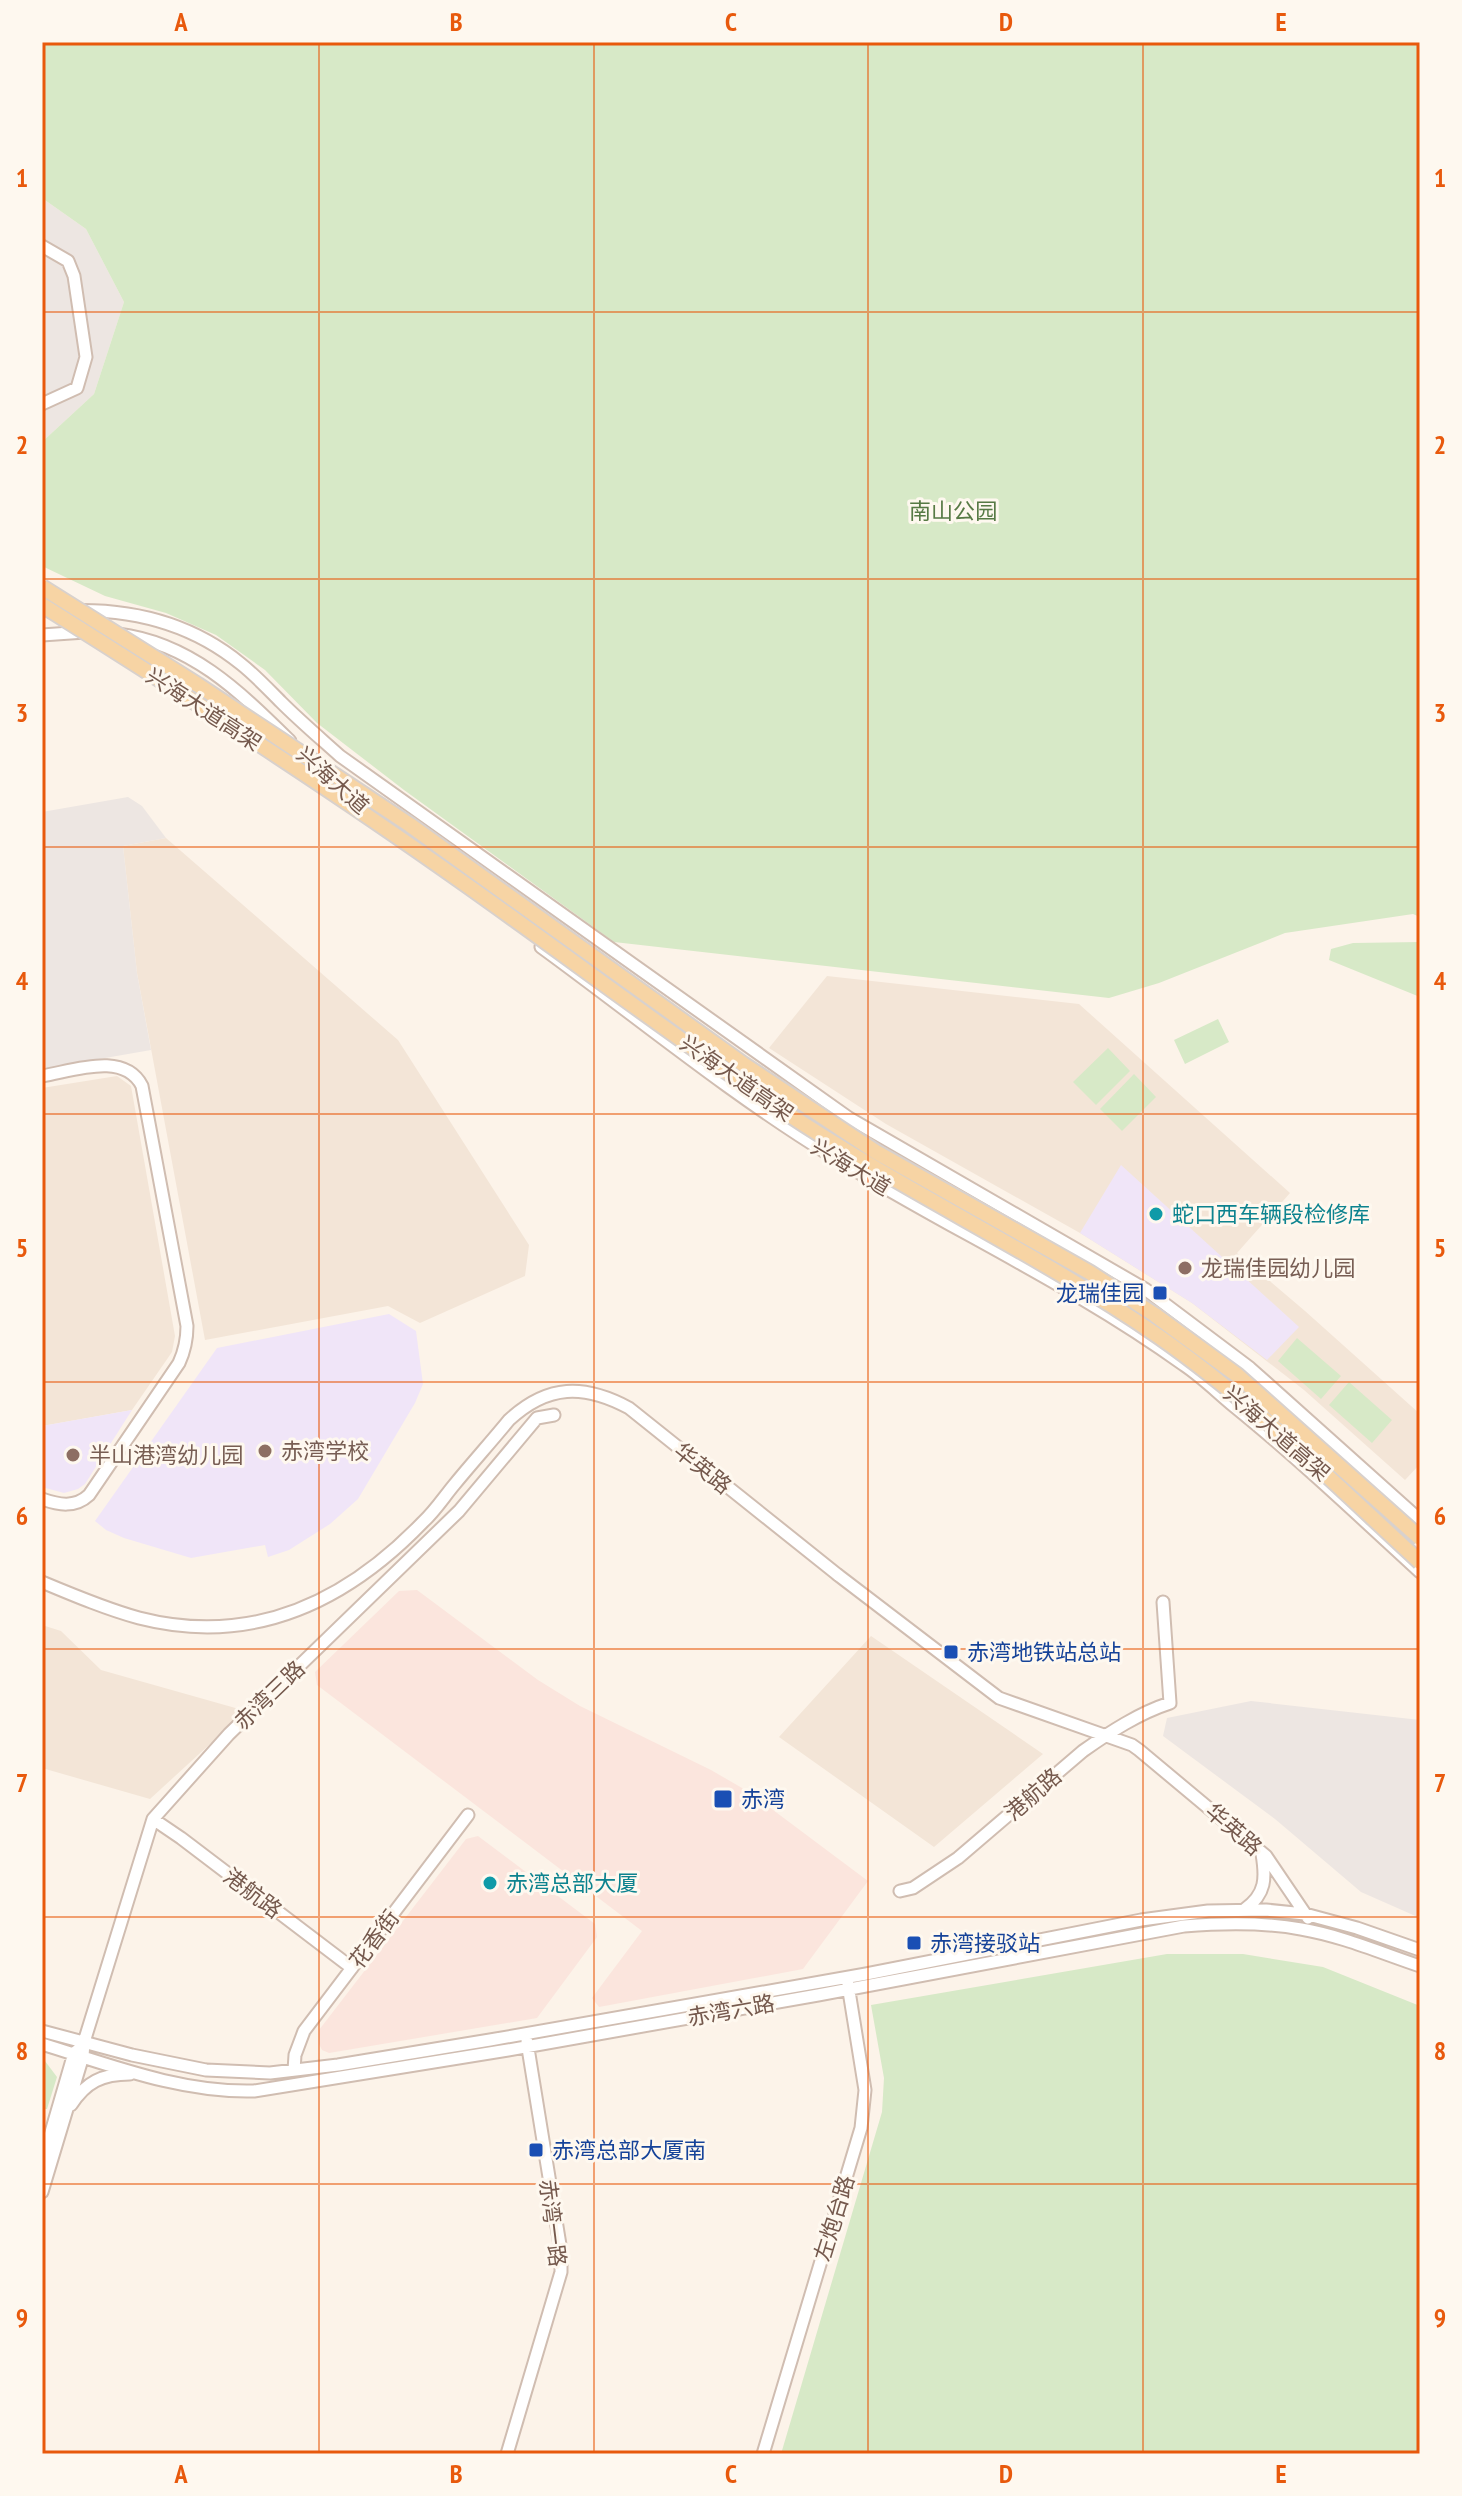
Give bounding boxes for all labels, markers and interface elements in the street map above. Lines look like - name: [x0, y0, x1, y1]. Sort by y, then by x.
- text: A: [173, 5, 188, 38]
- text: B: [450, 5, 463, 38]
- text: C: [725, 5, 737, 38]
- text: D: [999, 5, 1013, 38]
- text: E: [1275, 5, 1287, 38]
- text: 1: [16, 161, 28, 194]
- text: 1: [1434, 161, 1446, 194]
- text: 2: [16, 428, 28, 461]
- text: 2: [1434, 428, 1446, 461]
- park label: 南山公园: [909, 497, 997, 525]
- street label: 兴海大道高架: [141, 661, 267, 757]
- text: 3: [16, 696, 28, 729]
- text: 3: [1434, 696, 1446, 729]
- street label: 兴海大道: [291, 740, 375, 820]
- text: 4: [16, 964, 29, 997]
- text: 4: [1434, 964, 1447, 997]
- street label: 兴海大道高架: [675, 1029, 799, 1127]
- street label: 兴海大道: [806, 1132, 896, 1202]
- place label: 蛇口西车辆段检修库: [1172, 1200, 1370, 1228]
- marker: 蛇口西车辆段检修库: [1147, 1205, 1165, 1223]
- text: 5: [16, 1231, 28, 1264]
- text: 5: [1434, 1231, 1446, 1264]
- place label: 龙瑞佳园幼儿园: [1201, 1254, 1355, 1282]
- marker: 龙瑞佳园幼儿园: [1176, 1259, 1194, 1277]
- place label: 龙瑞佳园: [1056, 1279, 1144, 1307]
- marker: 龙瑞佳园: [1151, 1284, 1169, 1302]
- street label: 兴海大道高架: [1218, 1379, 1336, 1487]
- street label: 华英路: [669, 1436, 737, 1500]
- place label: 赤湾学校: [281, 1437, 369, 1465]
- place label: 半山港湾幼儿园: [89, 1441, 243, 1469]
- marker: 赤湾学校: [256, 1442, 274, 1460]
- marker: 半山港湾幼儿园: [64, 1446, 82, 1464]
- text: 6: [16, 1499, 28, 1532]
- text: 6: [1434, 1499, 1446, 1532]
- place label: 赤湾地铁站总站: [967, 1638, 1121, 1666]
- marker: 赤湾地铁站总站: [942, 1643, 960, 1661]
- street label: 赤湾三路: [228, 1654, 310, 1736]
- street label: 港航路: [999, 1762, 1067, 1826]
- text: 7: [16, 1766, 28, 1799]
- text: 7: [1434, 1766, 1446, 1799]
- place label: 赤湾: [741, 1785, 785, 1813]
- marker: 赤湾: [712, 1788, 734, 1810]
- street label: 华英路: [1200, 1797, 1268, 1861]
- street label: 港航路: [218, 1862, 288, 1924]
- place label: 赤湾总部大厦: [506, 1869, 638, 1897]
- marker: 赤湾总部大厦: [481, 1874, 499, 1892]
- street label: 花香街: [343, 1904, 405, 1974]
- place label: 赤湾接驳站: [930, 1929, 1040, 1957]
- marker: 赤湾接驳站: [905, 1934, 923, 1952]
- street label: 赤湾六路: [685, 1989, 777, 2031]
- text: 8: [16, 2034, 28, 2067]
- text: 8: [1434, 2034, 1446, 2067]
- place label: 赤湾总部大厦南: [552, 2136, 706, 2164]
- marker: 赤湾总部大厦南: [527, 2141, 545, 2159]
- street label: 左炮台路: [808, 2172, 860, 2264]
- street label: 赤湾一路: [534, 2178, 572, 2268]
- text: 9: [16, 2301, 28, 2334]
- text: 9: [1434, 2301, 1446, 2334]
- text: A: [173, 2457, 188, 2490]
- text: B: [450, 2457, 463, 2490]
- text: C: [725, 2457, 737, 2490]
- text: D: [999, 2457, 1013, 2490]
- text: E: [1275, 2457, 1287, 2490]

